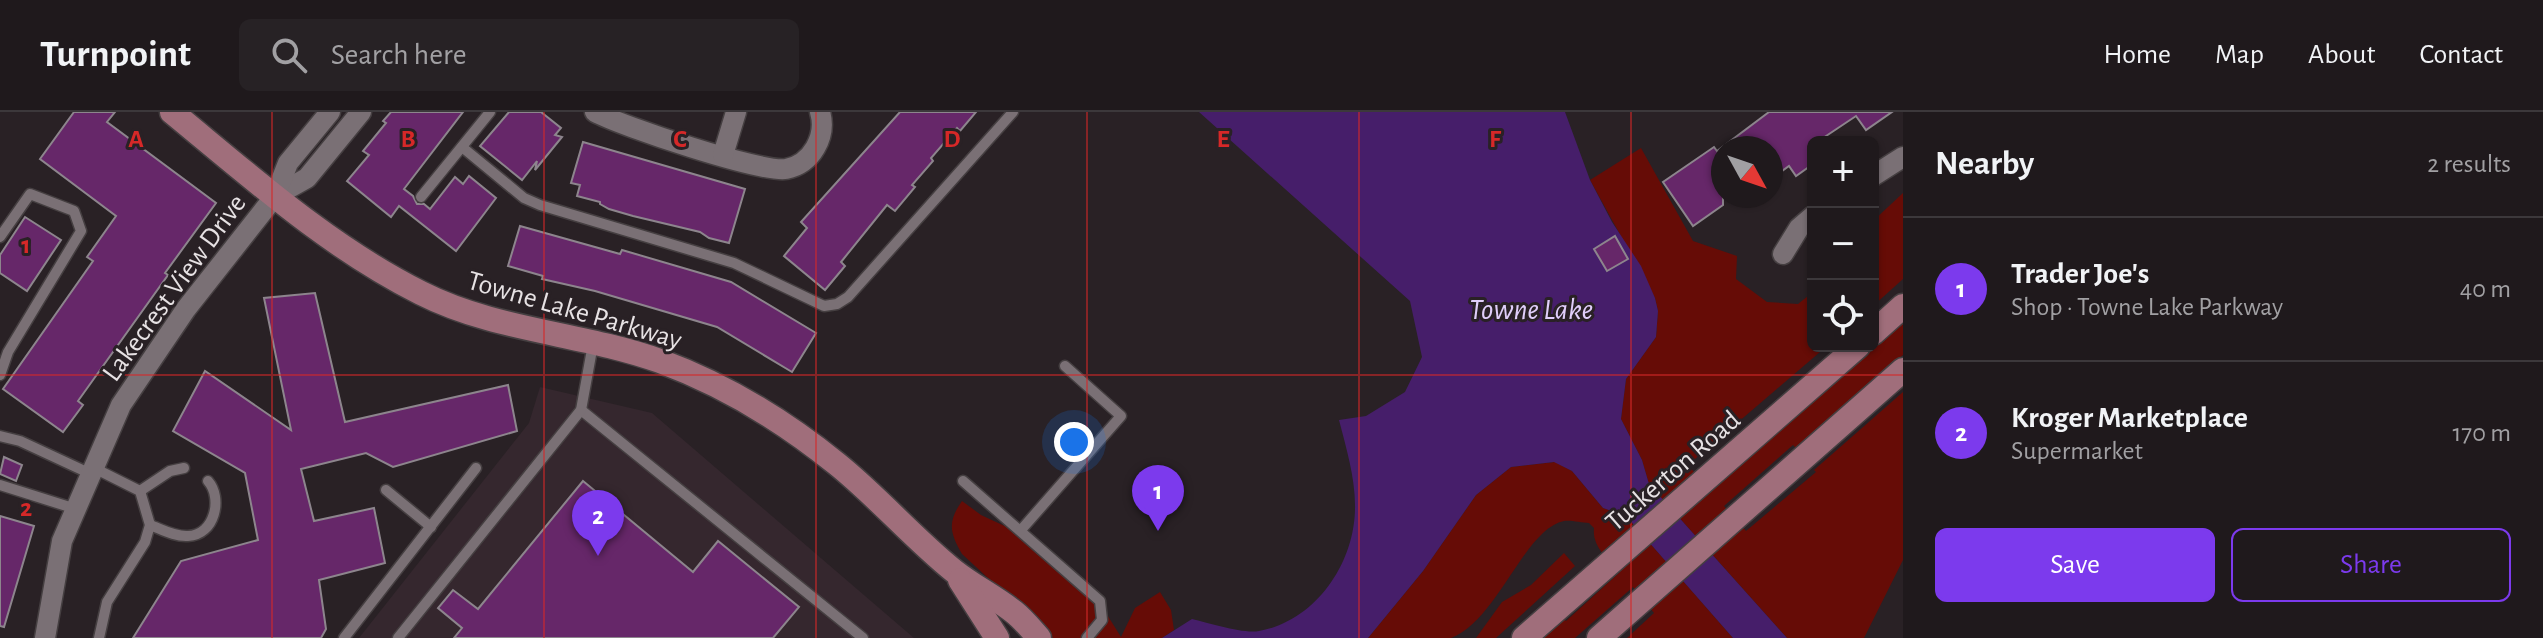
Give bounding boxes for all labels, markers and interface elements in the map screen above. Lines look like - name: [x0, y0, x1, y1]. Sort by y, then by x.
- search box: [239, 19, 799, 91]
- icon: search: [267, 33, 311, 77]
- text: Turnpoint: [40, 36, 191, 74]
- text: Search here: [331, 40, 466, 70]
- text: Home: [2104, 41, 2171, 69]
- text: Map: [2215, 41, 2264, 69]
- text: About: [2308, 41, 2376, 69]
- text: Contact: [2420, 41, 2503, 69]
- text: A: [128, 126, 144, 152]
- text: B: [400, 126, 416, 152]
- text: C: [673, 126, 687, 152]
- text: D: [943, 126, 961, 152]
- text: E: [1216, 126, 1230, 152]
- text: F: [1489, 126, 1502, 152]
- north arrow: [1711, 136, 1783, 208]
- map controls: [1807, 136, 1879, 352]
- button: +: [1807, 136, 1879, 208]
- text: Nearby: [1935, 147, 2034, 181]
- text: 2 results: [2427, 151, 2511, 177]
- street label: Lakecrest View Drive: [98, 190, 252, 387]
- button: −: [1807, 208, 1879, 280]
- text: 1: [21, 232, 31, 258]
- text: Trader Joe's: [2011, 259, 2149, 289]
- street label: Towne Lake Parkway: [464, 267, 685, 355]
- text: 1: [1956, 276, 1966, 302]
- text: 40 m: [2460, 276, 2511, 302]
- button: locate: [1807, 280, 1879, 352]
- text: Shop · Towne Lake Parkway: [2011, 294, 2283, 320]
- water label: Towne Lake: [1469, 295, 1593, 325]
- text: Kroger Marketplace: [2011, 403, 2248, 433]
- street label: Tuckerton Road: [1601, 406, 1746, 537]
- text: 2: [1955, 420, 1967, 446]
- text: 170 m: [2452, 420, 2511, 446]
- your location: [1054, 422, 1094, 462]
- text: Supermarket: [2011, 438, 2143, 464]
- pin: 1: [1132, 465, 1184, 531]
- pin: 2: [572, 490, 624, 556]
- text: 2: [20, 495, 32, 521]
- button: Save: [1935, 528, 2215, 602]
- button: Share: [2231, 528, 2511, 602]

